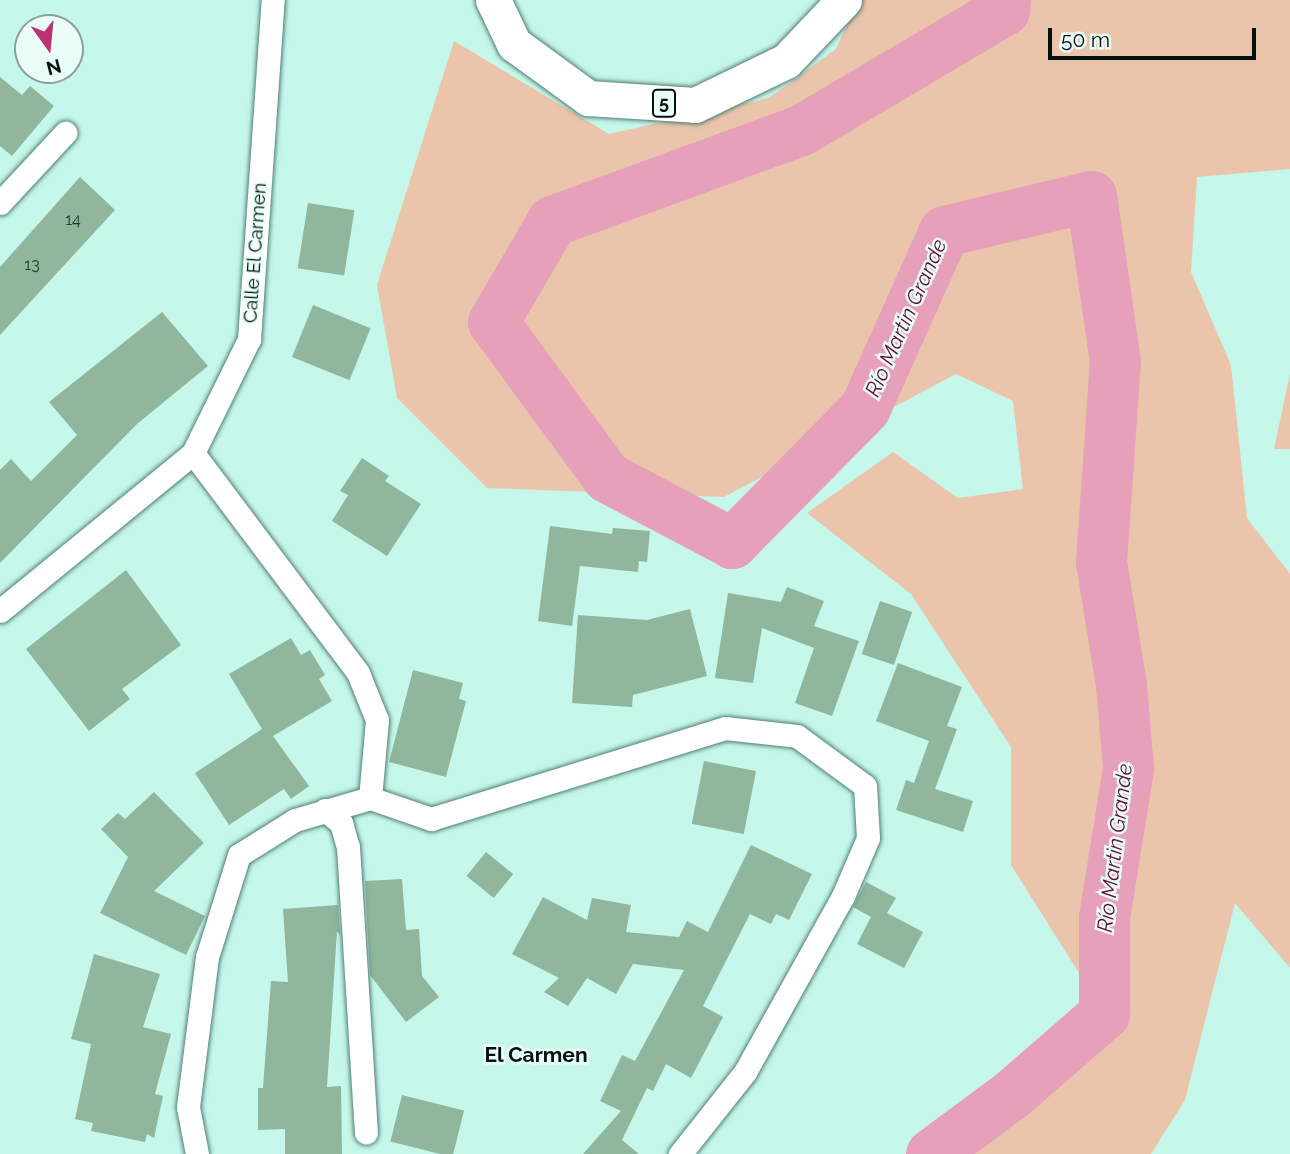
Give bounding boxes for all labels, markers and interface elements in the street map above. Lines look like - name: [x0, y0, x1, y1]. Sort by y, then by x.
- north arrow: [14, 14, 84, 84]
- scale bar: [1052, 14, 1260, 58]
- text: 50 m: [1061, 27, 1110, 52]
- text: N: [44, 55, 64, 80]
- road number: 5: [652, 88, 676, 118]
- street label: Calle El Carmen: [239, 182, 271, 324]
- house number: 14: [65, 210, 81, 230]
- water label: Río Martin Grande: [860, 235, 952, 401]
- house number: 13: [24, 255, 40, 275]
- water label: Río Martin Grande: [1092, 762, 1138, 934]
- district label: El Carmen: [484, 1042, 588, 1068]

